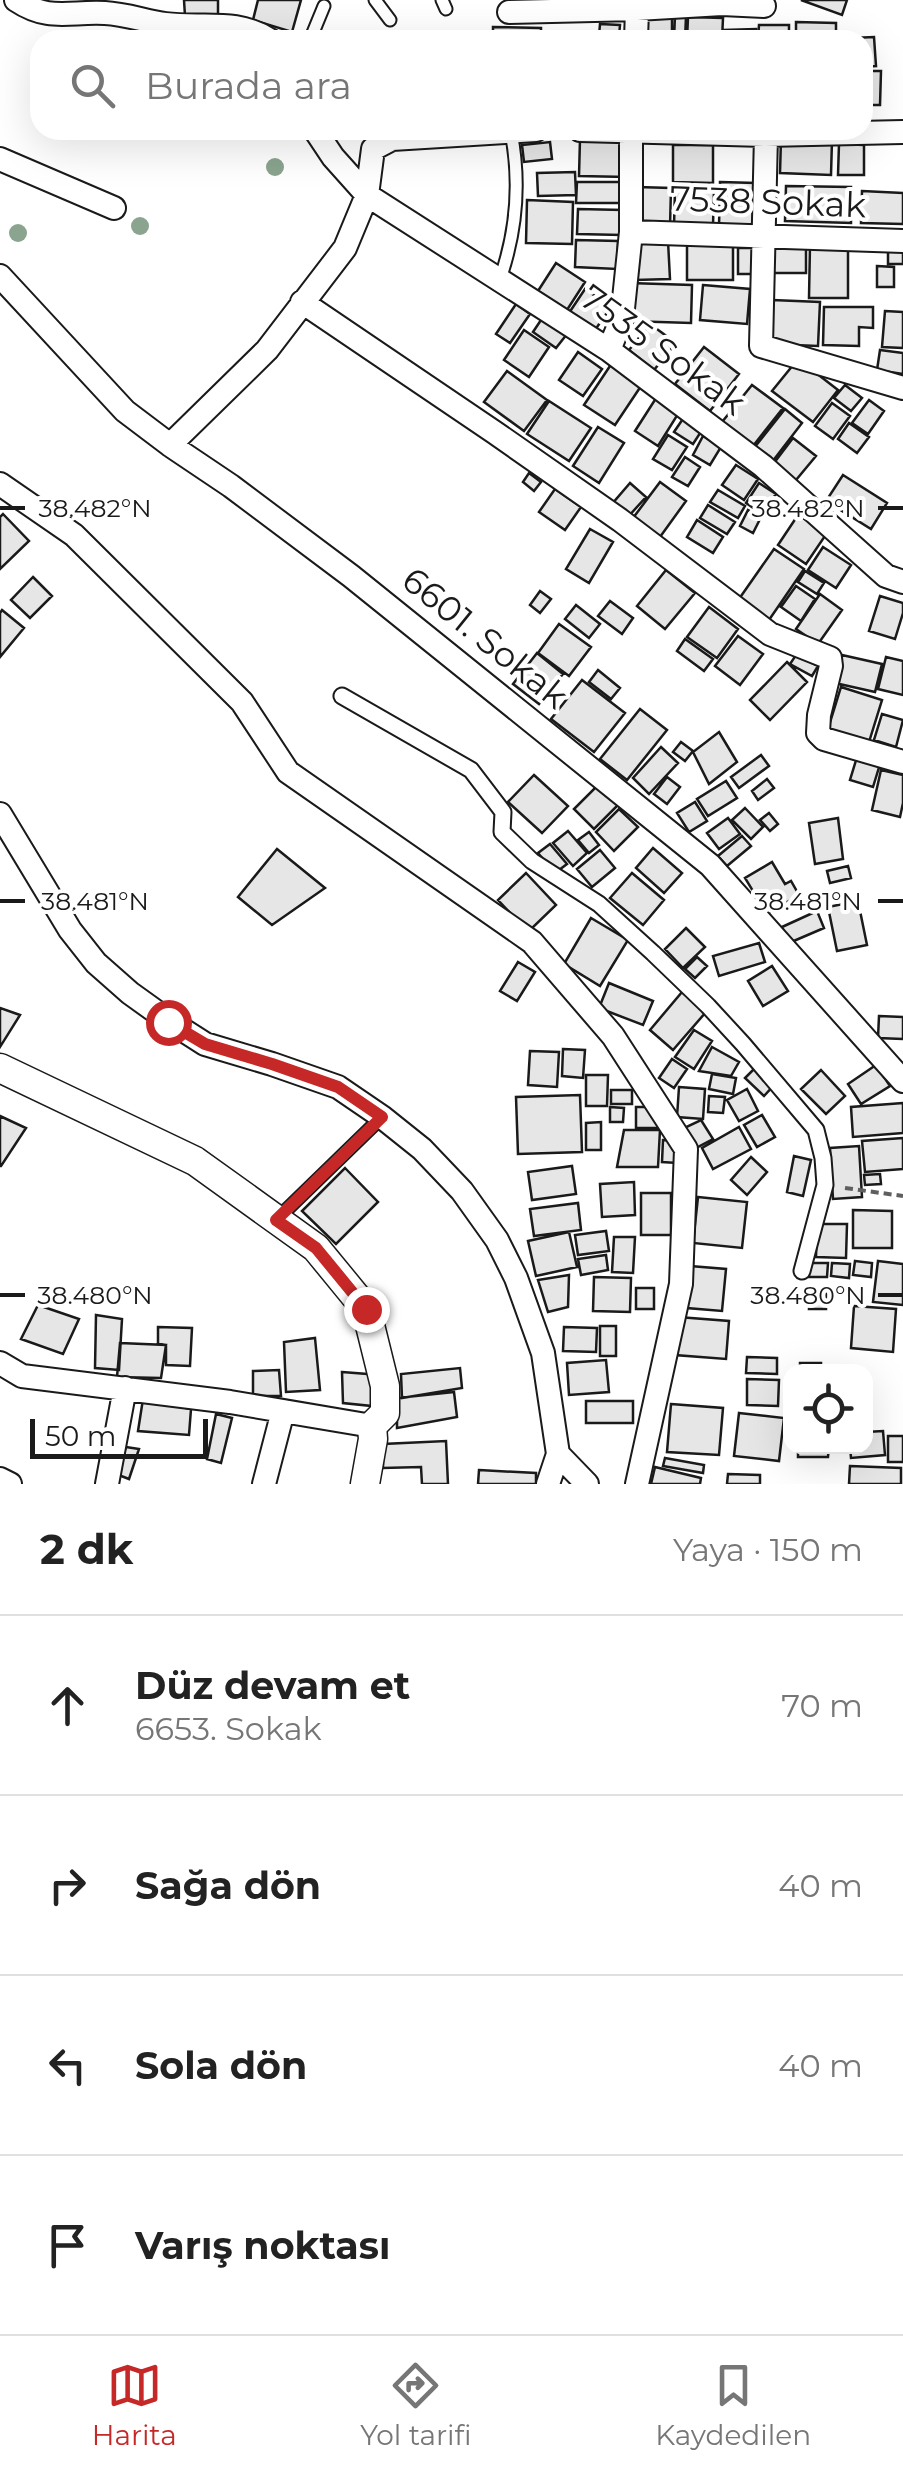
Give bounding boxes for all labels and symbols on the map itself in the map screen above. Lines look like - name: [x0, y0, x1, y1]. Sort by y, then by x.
- street label: 7538 Sokak: [669, 177, 867, 226]
- street label: 7535 Sokak: [572, 275, 754, 424]
- text: 38.482°N: [38, 493, 152, 523]
- text: 38.482°N: [751, 493, 865, 523]
- street label: 6601. Sokak: [394, 558, 577, 718]
- text: 38.481°N: [41, 886, 149, 916]
- text: 38.481°N: [754, 886, 862, 916]
- route start: [146, 1000, 192, 1046]
- text: 38.480°N: [37, 1280, 153, 1310]
- text: 38.480°N: [750, 1280, 866, 1310]
- route end: [344, 1287, 390, 1333]
- scale bar: [30, 1414, 208, 1458]

